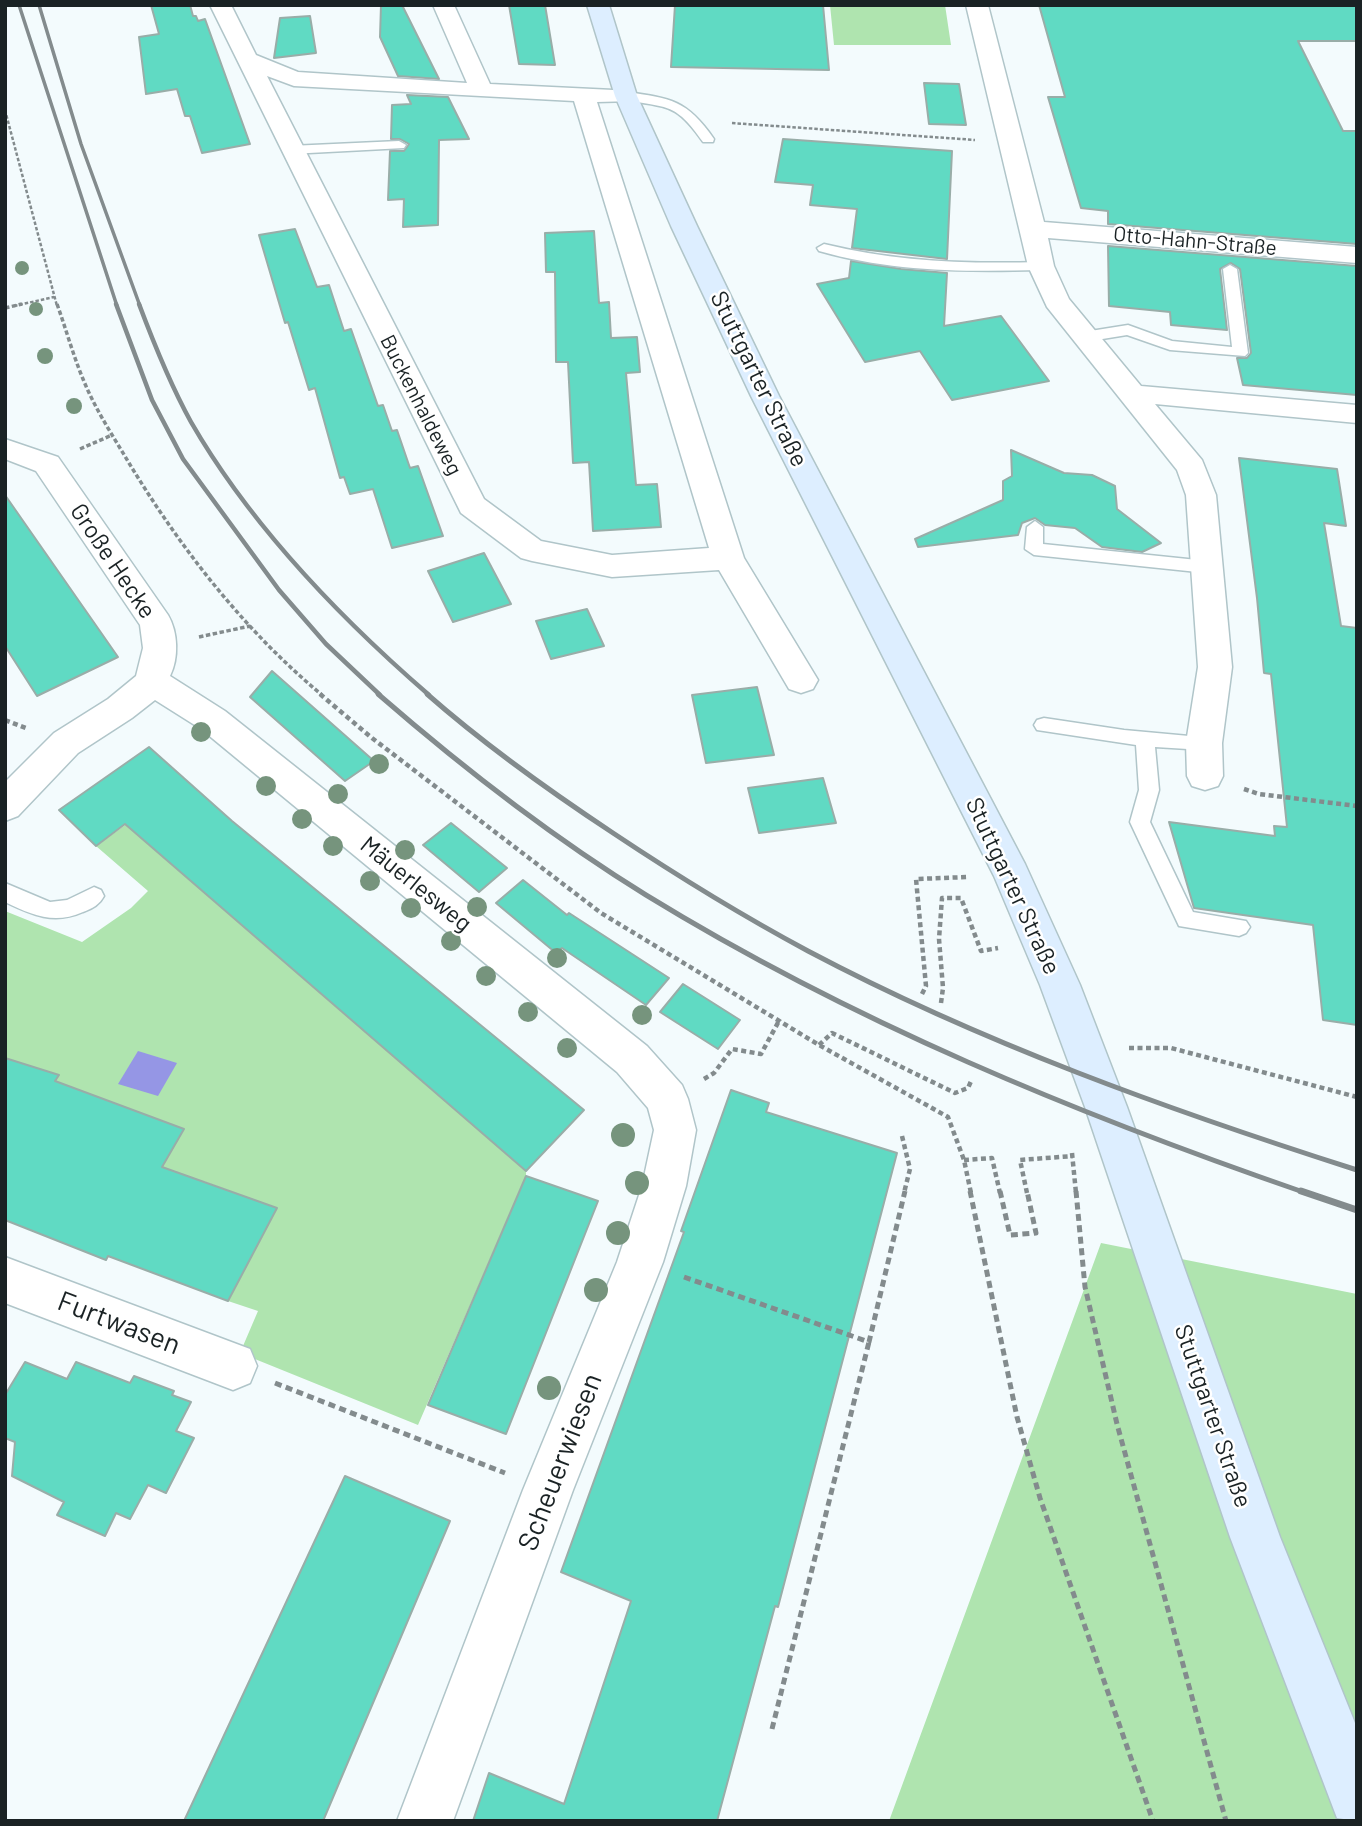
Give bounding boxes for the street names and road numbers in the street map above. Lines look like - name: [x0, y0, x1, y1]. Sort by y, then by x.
- street label: Otto-Hahn-Straße: [1112, 221, 1278, 261]
- street label: Stuttgarter Straße: [704, 287, 814, 471]
- street label: Buckenhaldeweg: [375, 331, 467, 479]
- street label: Große Hecke: [64, 498, 162, 624]
- street label: Stuttgarter Straße: [959, 793, 1067, 979]
- street label: Mäuerlesweg: [354, 830, 478, 938]
- street label: Furtwasen: [53, 1284, 185, 1362]
- street label: Stuttgarter Straße: [1168, 1321, 1258, 1511]
- street label: Scheuerwiesen: [511, 1369, 609, 1555]

